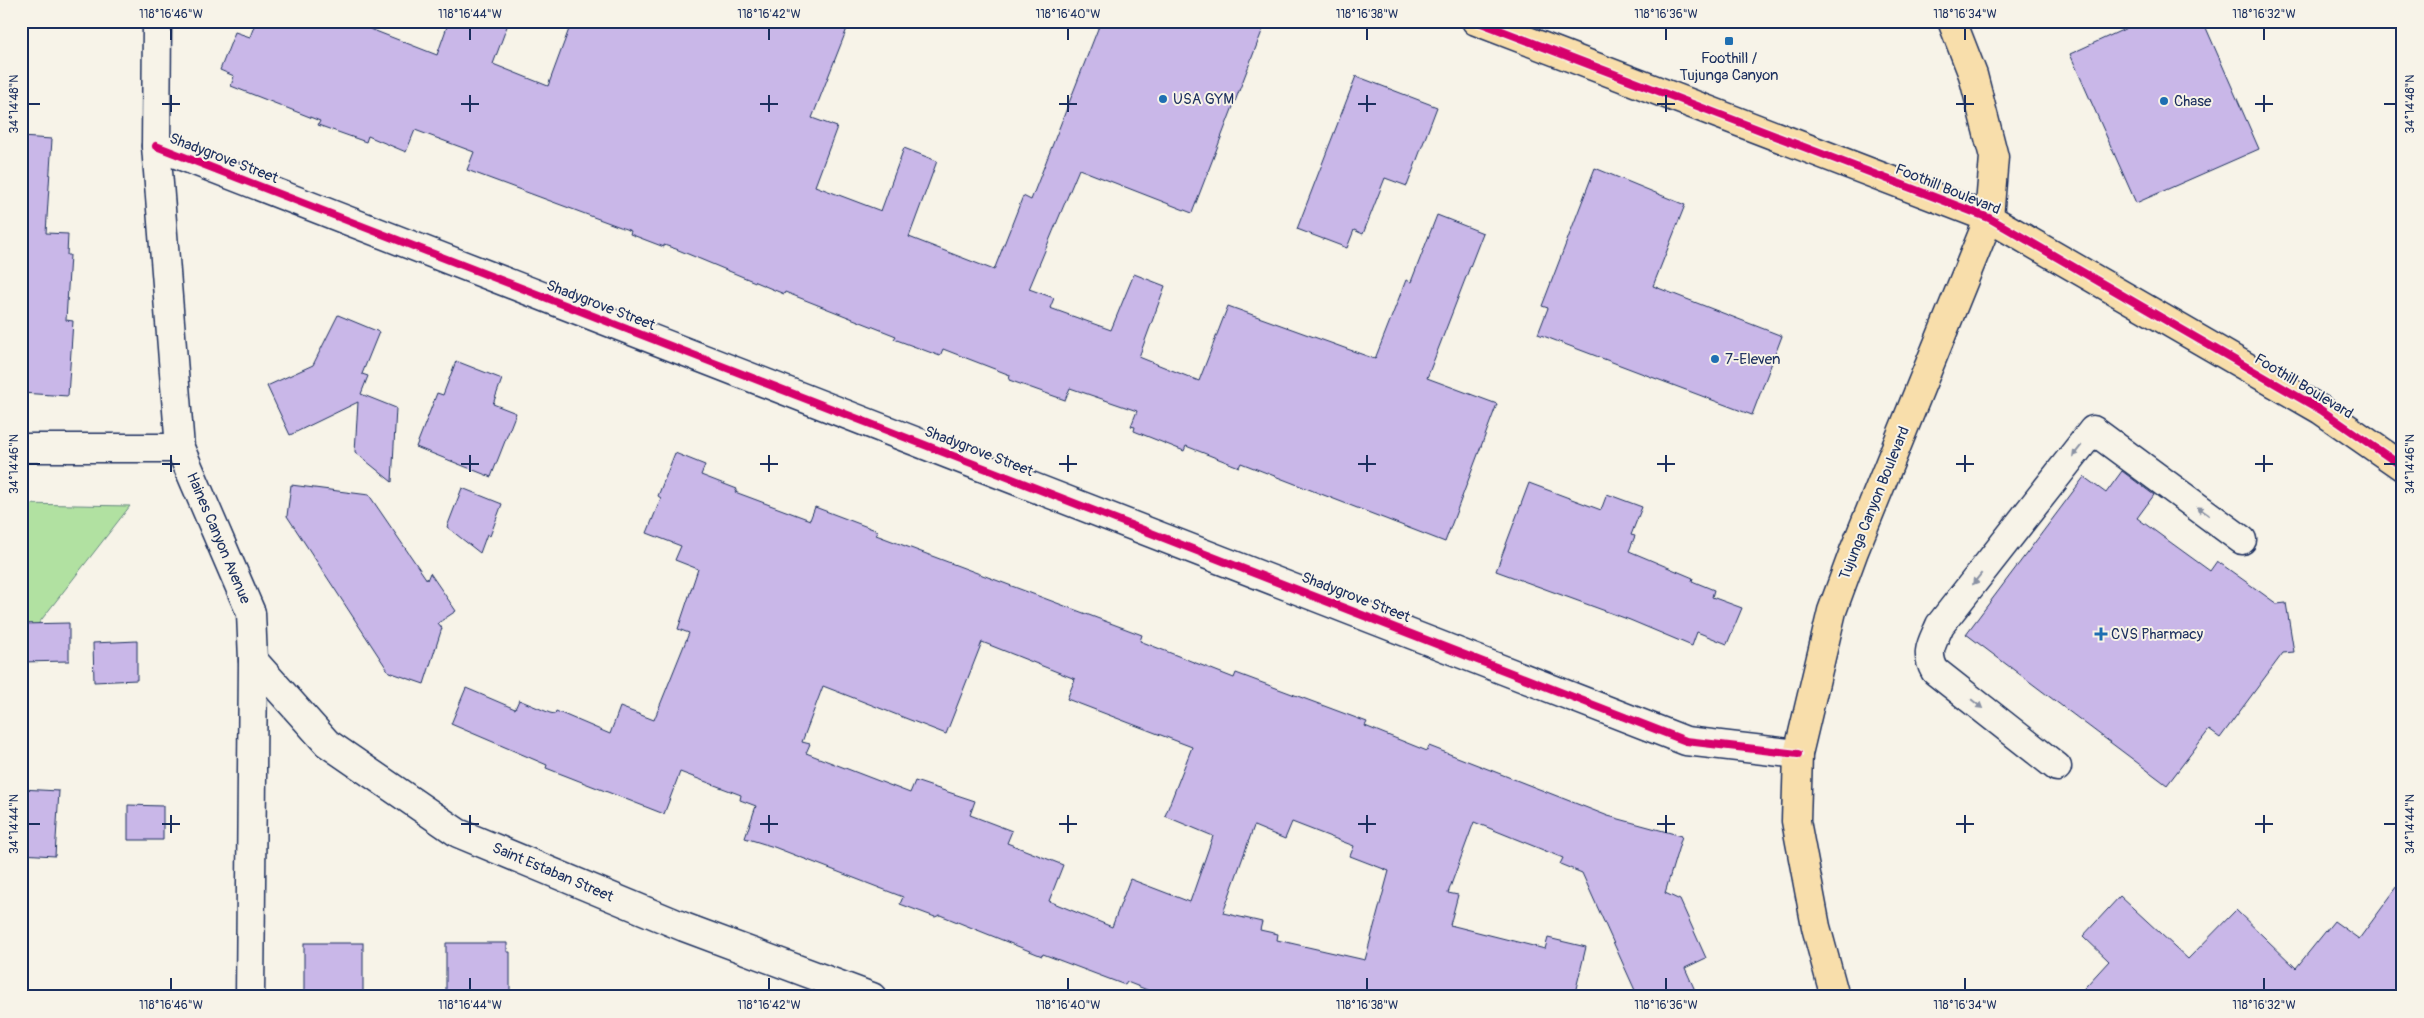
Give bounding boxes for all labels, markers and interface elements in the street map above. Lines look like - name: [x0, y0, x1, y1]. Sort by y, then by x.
- text: 118°16'46"W: [139, 7, 203, 22]
- text: 118°16'44"W: [438, 7, 502, 22]
- text: 118°16'42"W: [737, 7, 801, 22]
- text: 118°16'40"W: [1035, 7, 1101, 22]
- text: 118°16'38"W: [1336, 7, 1398, 22]
- text: 118°16'36"W: [1634, 7, 1698, 22]
- text: 118°16'34"W: [1933, 7, 1997, 22]
- text: 118°16'32"W: [2232, 7, 2296, 22]
- marker: Foothill / Tujunga Canyon: [1723, 35, 1735, 47]
- place label: Foothill / Tujunga Canyon: [1679, 49, 1779, 85]
- text: 34°14'48"N: [7, 75, 22, 133]
- text: 34°14'48"N: [2403, 75, 2418, 133]
- place label: USA GYM: [1173, 90, 1234, 109]
- place label: Chase: [2174, 92, 2212, 111]
- marker: USA GYM: [1157, 93, 1169, 105]
- marker: Chase: [2158, 95, 2170, 107]
- street label: Shadygrove Street: [167, 129, 282, 188]
- street label: Foothill Boulevard: [1892, 160, 2003, 219]
- street label: Shadygrove Street: [544, 276, 659, 335]
- street label: Foothill Boulevard: [2251, 349, 2357, 423]
- place label: 7-Eleven: [1725, 350, 1780, 369]
- marker: 7-Eleven: [1709, 353, 1721, 365]
- street label: Shadygrove Street: [922, 422, 1037, 481]
- street label: Tujunga Canyon Boulevard: [1835, 424, 1914, 583]
- text: 34°14'46"N: [7, 434, 22, 494]
- text: 34°14'46"N: [2403, 434, 2418, 494]
- one-way arrow: [2072, 444, 2083, 457]
- street label: Haines Canyon Avenue: [182, 470, 255, 607]
- one-way arrow: [2196, 506, 2210, 516]
- street label: Shadygrove Street: [1299, 568, 1414, 627]
- one-way arrow: [1971, 572, 1982, 585]
- place label: CVS Pharmacy: [2111, 625, 2204, 644]
- marker: CVS Pharmacy: [2095, 628, 2107, 640]
- one-way arrow: [1970, 699, 1983, 710]
- text: 34°14'44"N: [7, 794, 22, 854]
- text: 34°14'44"N: [2403, 794, 2418, 854]
- street label: Saint Estaban Street: [489, 838, 617, 907]
- text: 118°16'46"W: [139, 998, 203, 1013]
- text: 118°16'44"W: [438, 998, 502, 1013]
- text: 118°16'42"W: [737, 998, 801, 1013]
- text: 118°16'40"W: [1035, 998, 1101, 1013]
- text: 118°16'38"W: [1336, 998, 1398, 1013]
- text: 118°16'36"W: [1634, 998, 1698, 1013]
- text: 118°16'34"W: [1933, 998, 1997, 1013]
- text: 118°16'32"W: [2232, 998, 2296, 1013]

